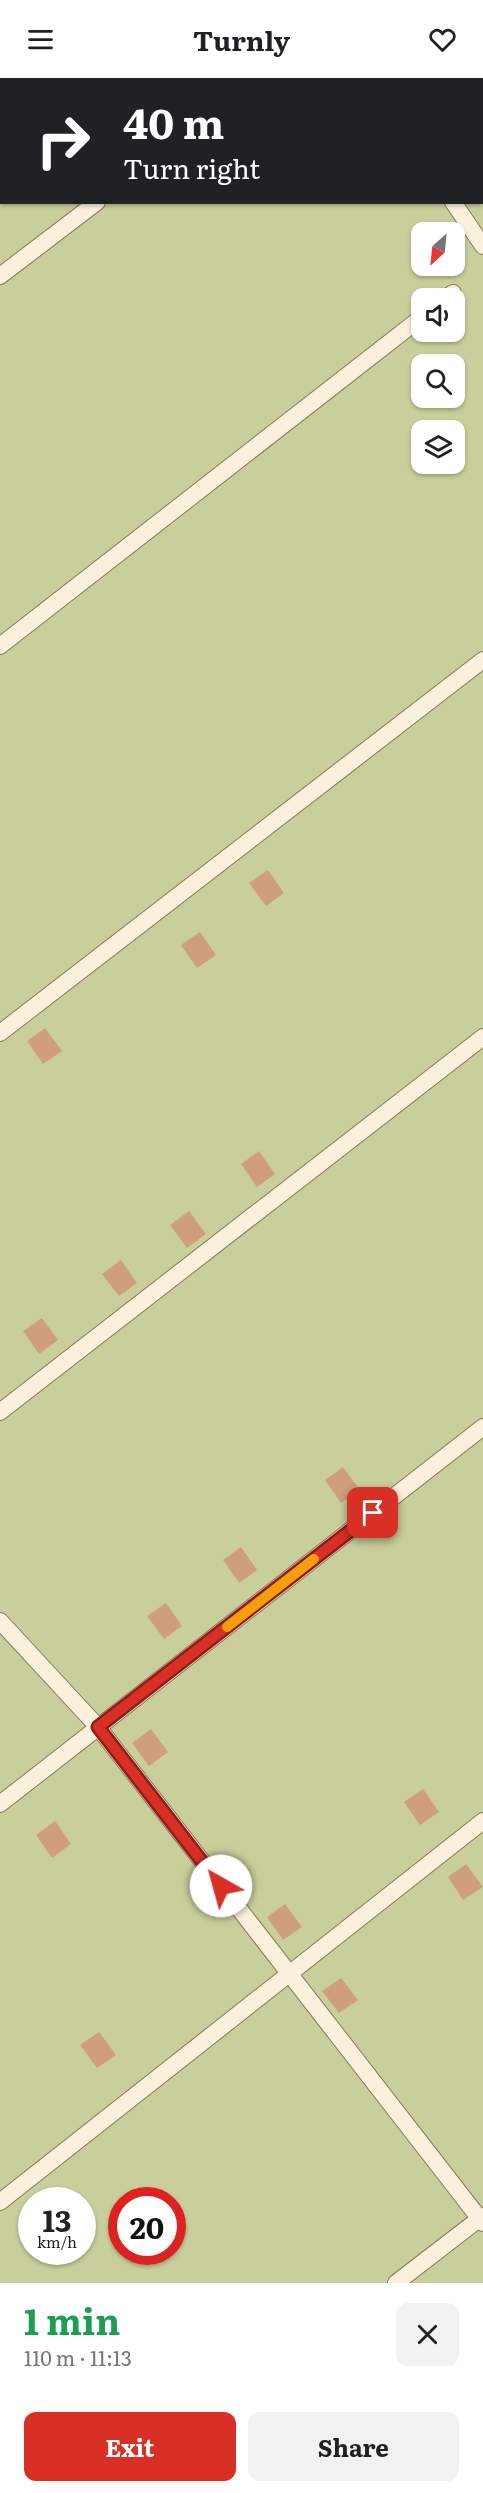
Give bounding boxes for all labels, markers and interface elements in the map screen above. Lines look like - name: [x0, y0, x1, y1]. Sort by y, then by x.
- text: Turnly: [193, 19, 290, 59]
- icon: menu: [24, 23, 57, 56]
- icon: heart: [426, 23, 459, 56]
- text: 40 m: [123, 90, 224, 152]
- icon: right: [24, 102, 102, 180]
- text: Turn right: [123, 147, 260, 187]
- north arrow: [411, 222, 465, 276]
- map controls: [411, 222, 465, 474]
- button: sound: [411, 288, 465, 342]
- button: search: [411, 354, 465, 408]
- button: layers: [411, 420, 465, 474]
- pin: [347, 1487, 398, 1538]
- icon: arrive: [356, 1496, 389, 1529]
- position arrow: [189, 1854, 253, 1918]
- speed limit sign: 20: [108, 2187, 186, 2265]
- text: 13: [42, 2197, 72, 2241]
- text: km/h: [37, 2230, 77, 2253]
- text: 1 min: [24, 2293, 120, 2346]
- button: close: [396, 2303, 459, 2366]
- text: 110 m · 11:13: [24, 2342, 132, 2372]
- button: Exit: [24, 2412, 236, 2481]
- button: Share: [248, 2412, 459, 2481]

